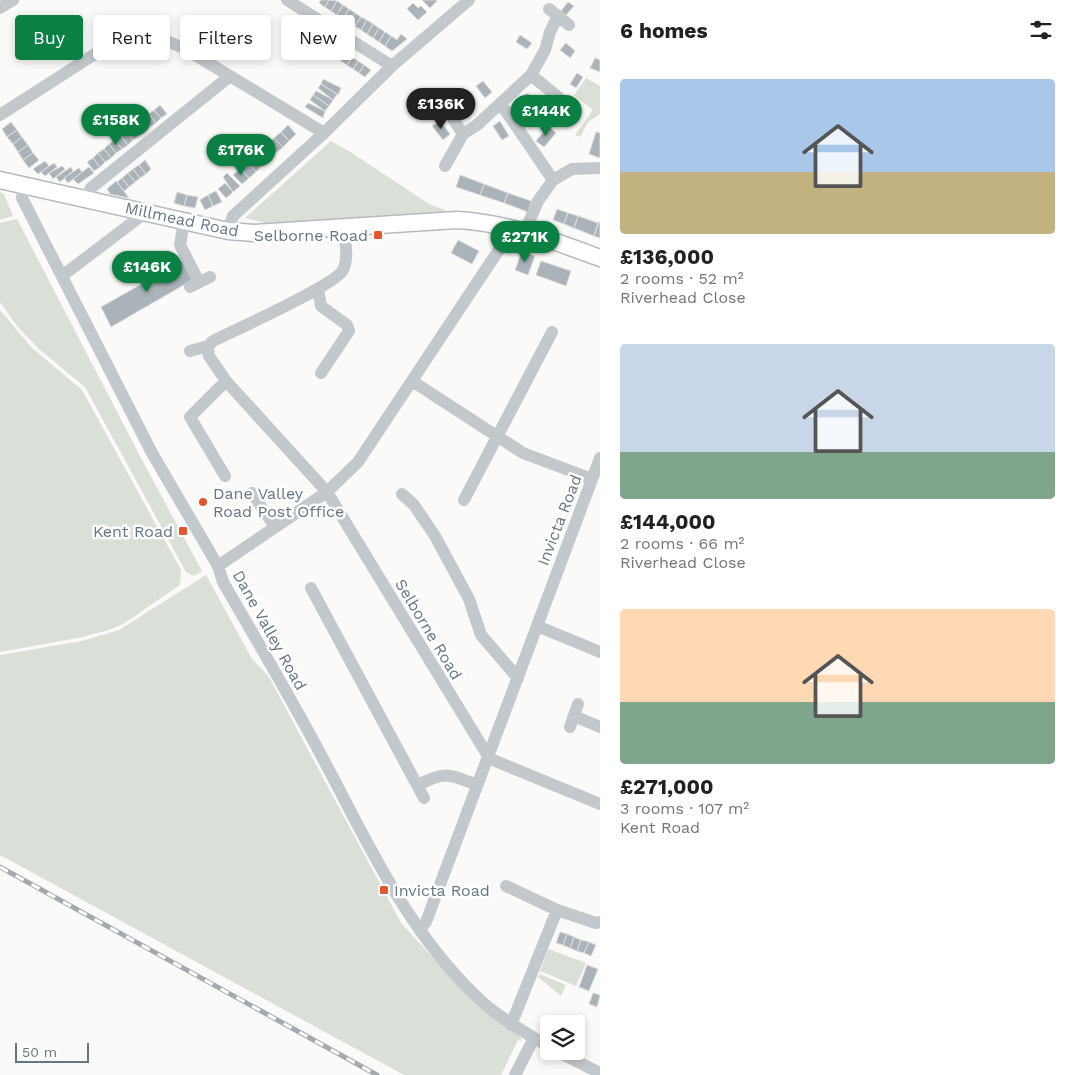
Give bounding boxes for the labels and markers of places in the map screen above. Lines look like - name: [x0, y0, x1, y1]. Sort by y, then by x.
- pin: £136K: [406, 88, 476, 130]
- pin: £144K: [511, 94, 581, 137]
- pin: £158K: [81, 104, 151, 146]
- pin: £176K: [206, 134, 276, 176]
- pin: £271K: [490, 220, 560, 263]
- place label: Selborne Road: [254, 226, 368, 245]
- marker: Selborne Road: [372, 229, 384, 241]
- pin: £146K: [112, 250, 182, 293]
- place label: Dane Valley Road Post Office: [213, 484, 344, 521]
- marker: Dane Valley Road Post Office: [197, 496, 209, 508]
- place label: Kent Road: [93, 522, 173, 541]
- marker: Kent Road: [177, 525, 189, 537]
- place label: Invicta Road: [394, 881, 490, 900]
- marker: Invicta Road: [378, 884, 390, 896]

